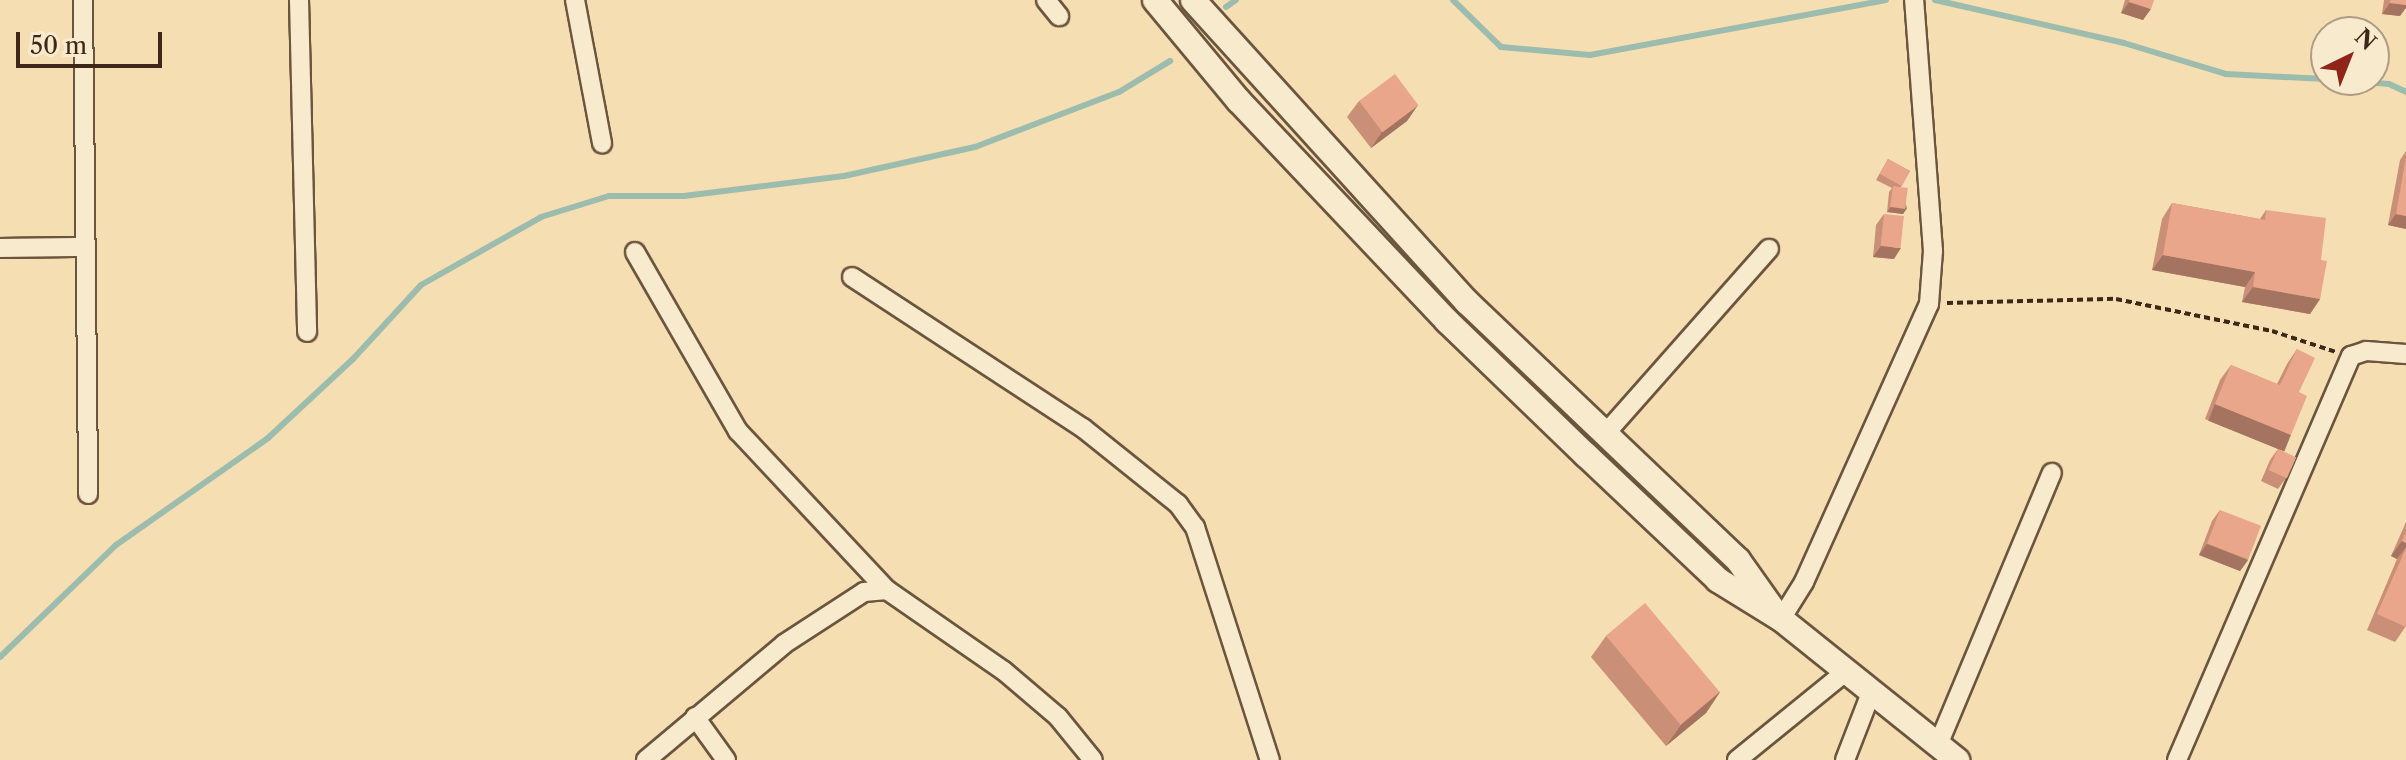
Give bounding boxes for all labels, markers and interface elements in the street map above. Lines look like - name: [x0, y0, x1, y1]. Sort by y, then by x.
- scale bar: [20, 16, 166, 66]
- north arrow: [2310, 16, 2390, 96]
- text: N: [2349, 23, 2382, 56]
- text: 50 m: [30, 31, 87, 60]

